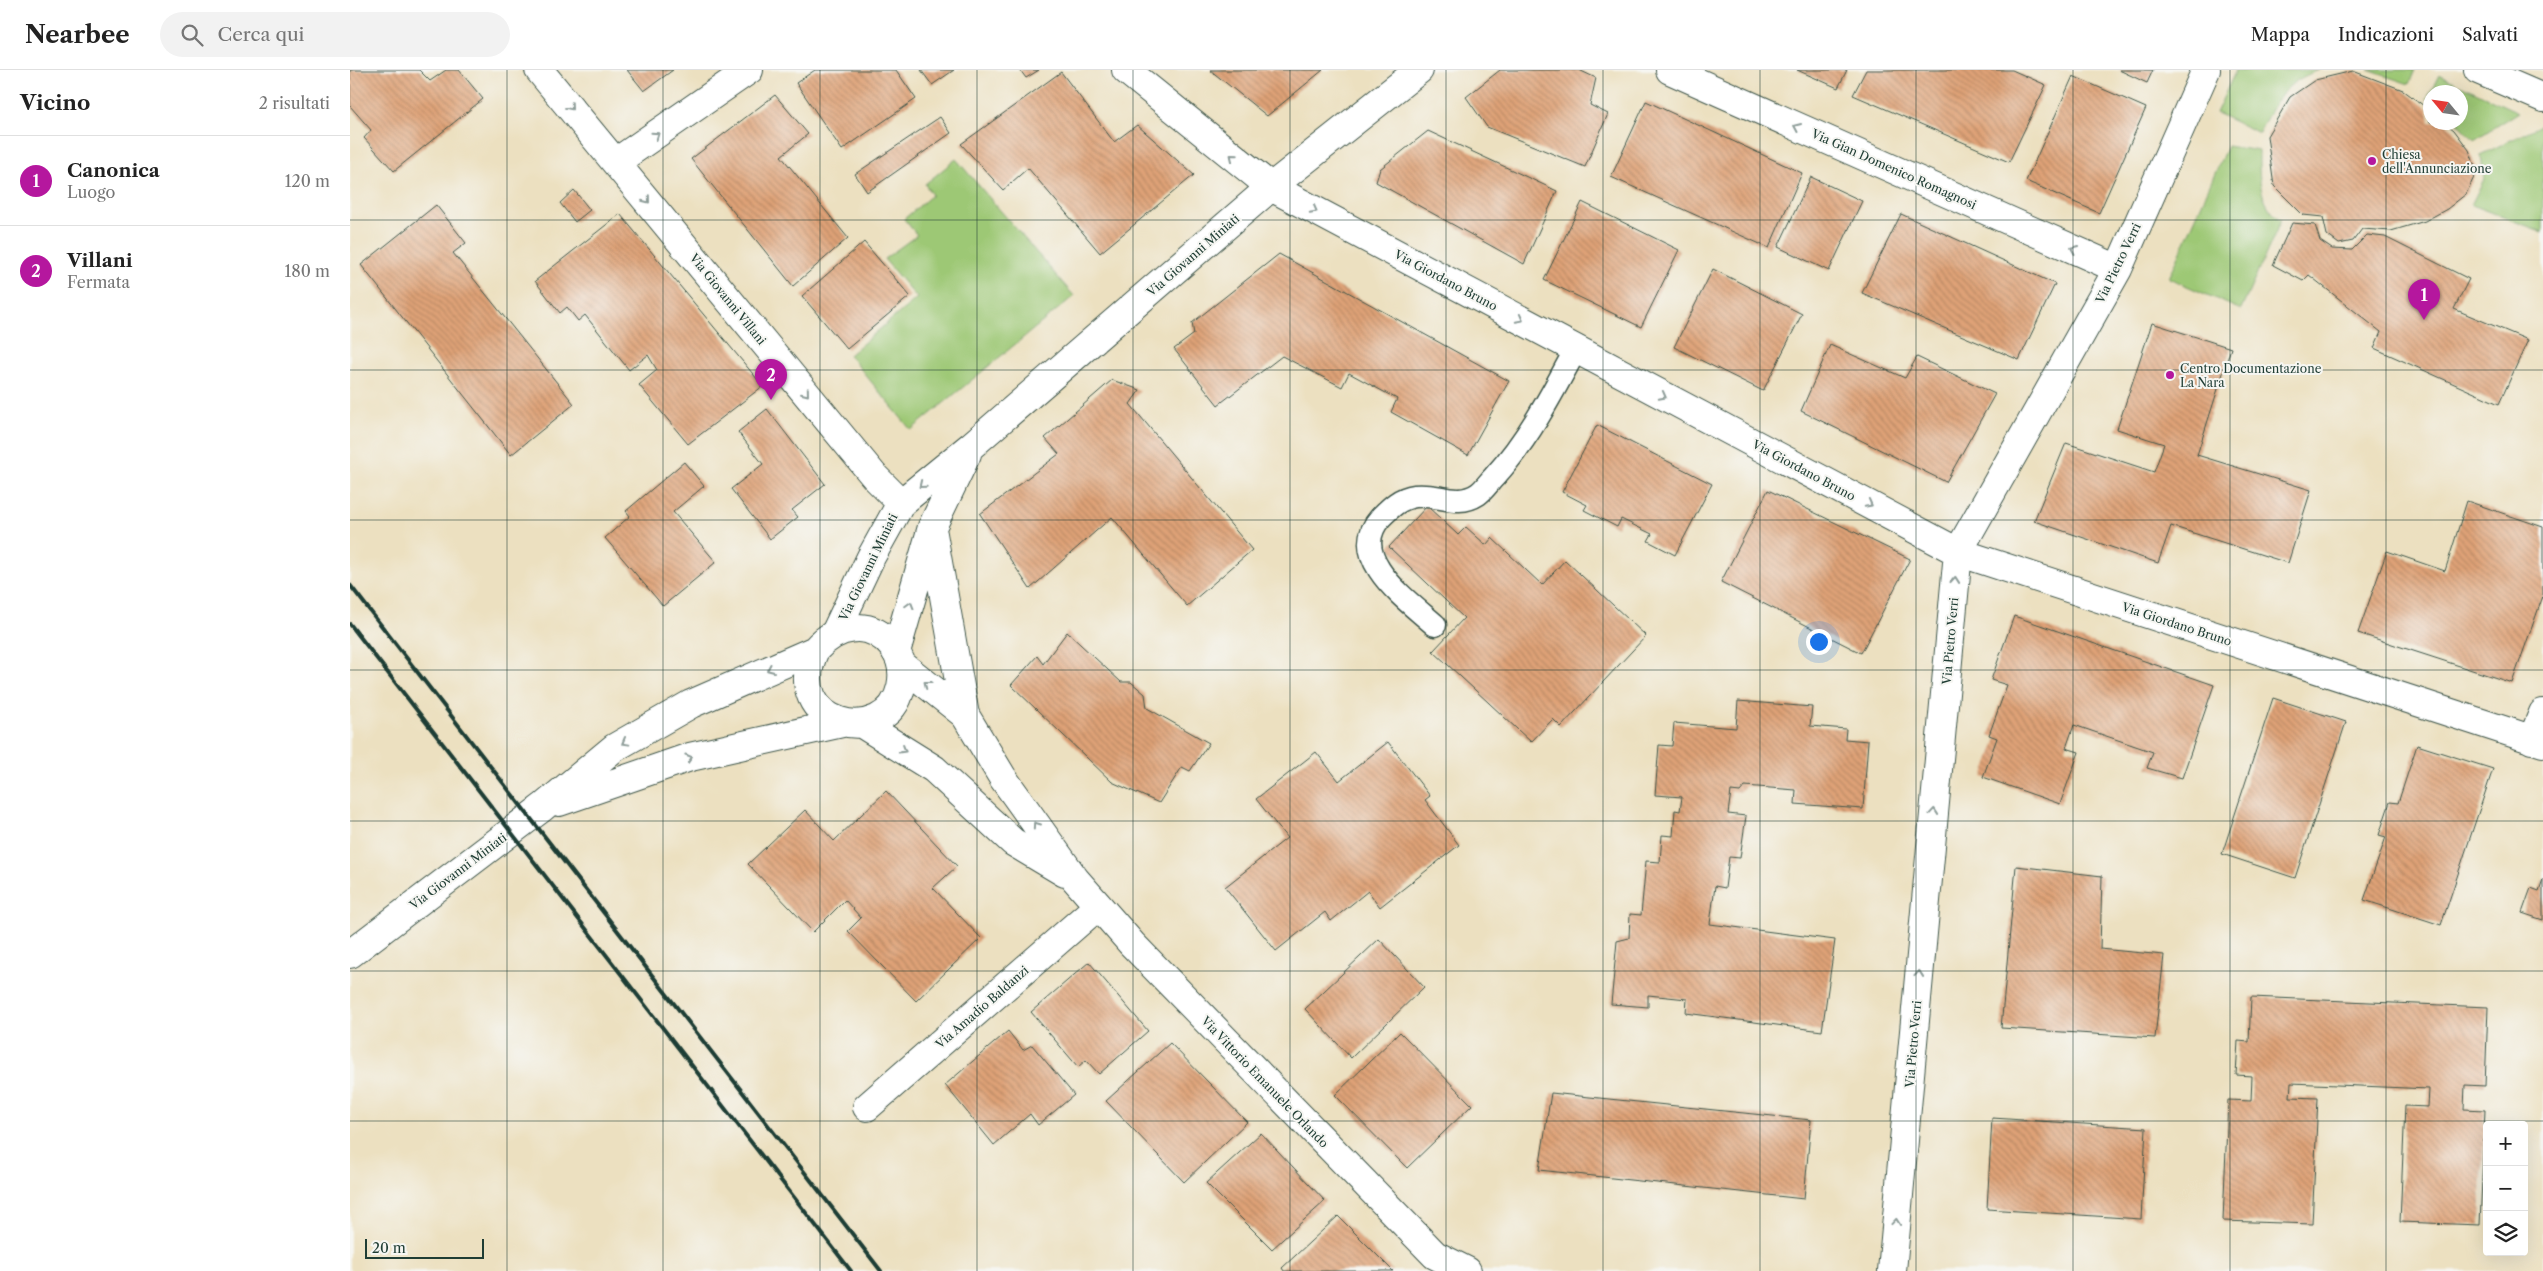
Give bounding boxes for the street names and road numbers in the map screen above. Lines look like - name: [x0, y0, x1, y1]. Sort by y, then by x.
- street label: Via Gian Domenico Romagnosi: [1808, 125, 1979, 212]
- street label: Via Giovanni Miniati: [1143, 211, 1243, 300]
- street label: Via Pietro Verri: [2092, 220, 2144, 306]
- street label: Via Giordano Bruno: [1391, 246, 1500, 314]
- street label: Via Giovanni Villani: [686, 250, 770, 348]
- street label: Via Giordano Bruno: [1749, 436, 1858, 504]
- street label: Via Giovanni Miniati: [835, 511, 901, 624]
- street label: Via Pietro Verri: [1939, 597, 1961, 686]
- street label: Via Giordano Bruno: [2119, 599, 2234, 649]
- street label: Via Giovanni Miniati: [406, 829, 510, 913]
- street label: Via Amadio Baldanzi: [932, 962, 1032, 1052]
- street label: Via Pietro Verri: [1902, 1000, 1924, 1089]
- street label: Via Vittorio Emanuele Orlando: [1198, 1013, 1332, 1151]

